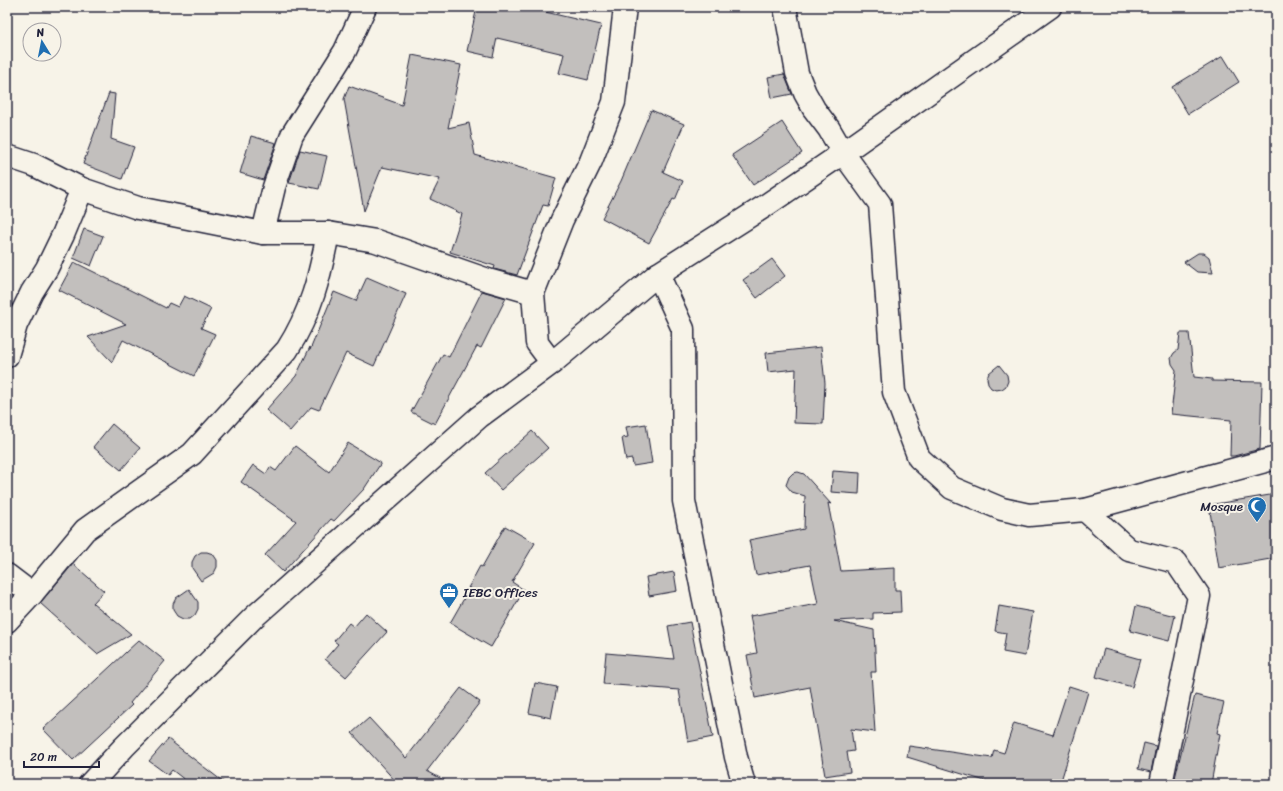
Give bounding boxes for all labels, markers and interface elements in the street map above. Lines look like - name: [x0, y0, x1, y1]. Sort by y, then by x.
- north arrow: [22, 22, 62, 62]
- text: N: [34, 23, 46, 43]
- place label: Mosque: [1200, 495, 1243, 518]
- mosque icon: Mosque: [1246, 495, 1268, 523]
- office icon: IEBC Offices: [438, 581, 460, 609]
- place label: IEBC Offices: [462, 581, 538, 604]
- scale bar: [24, 743, 99, 769]
- text: 20 m: [30, 746, 57, 768]

